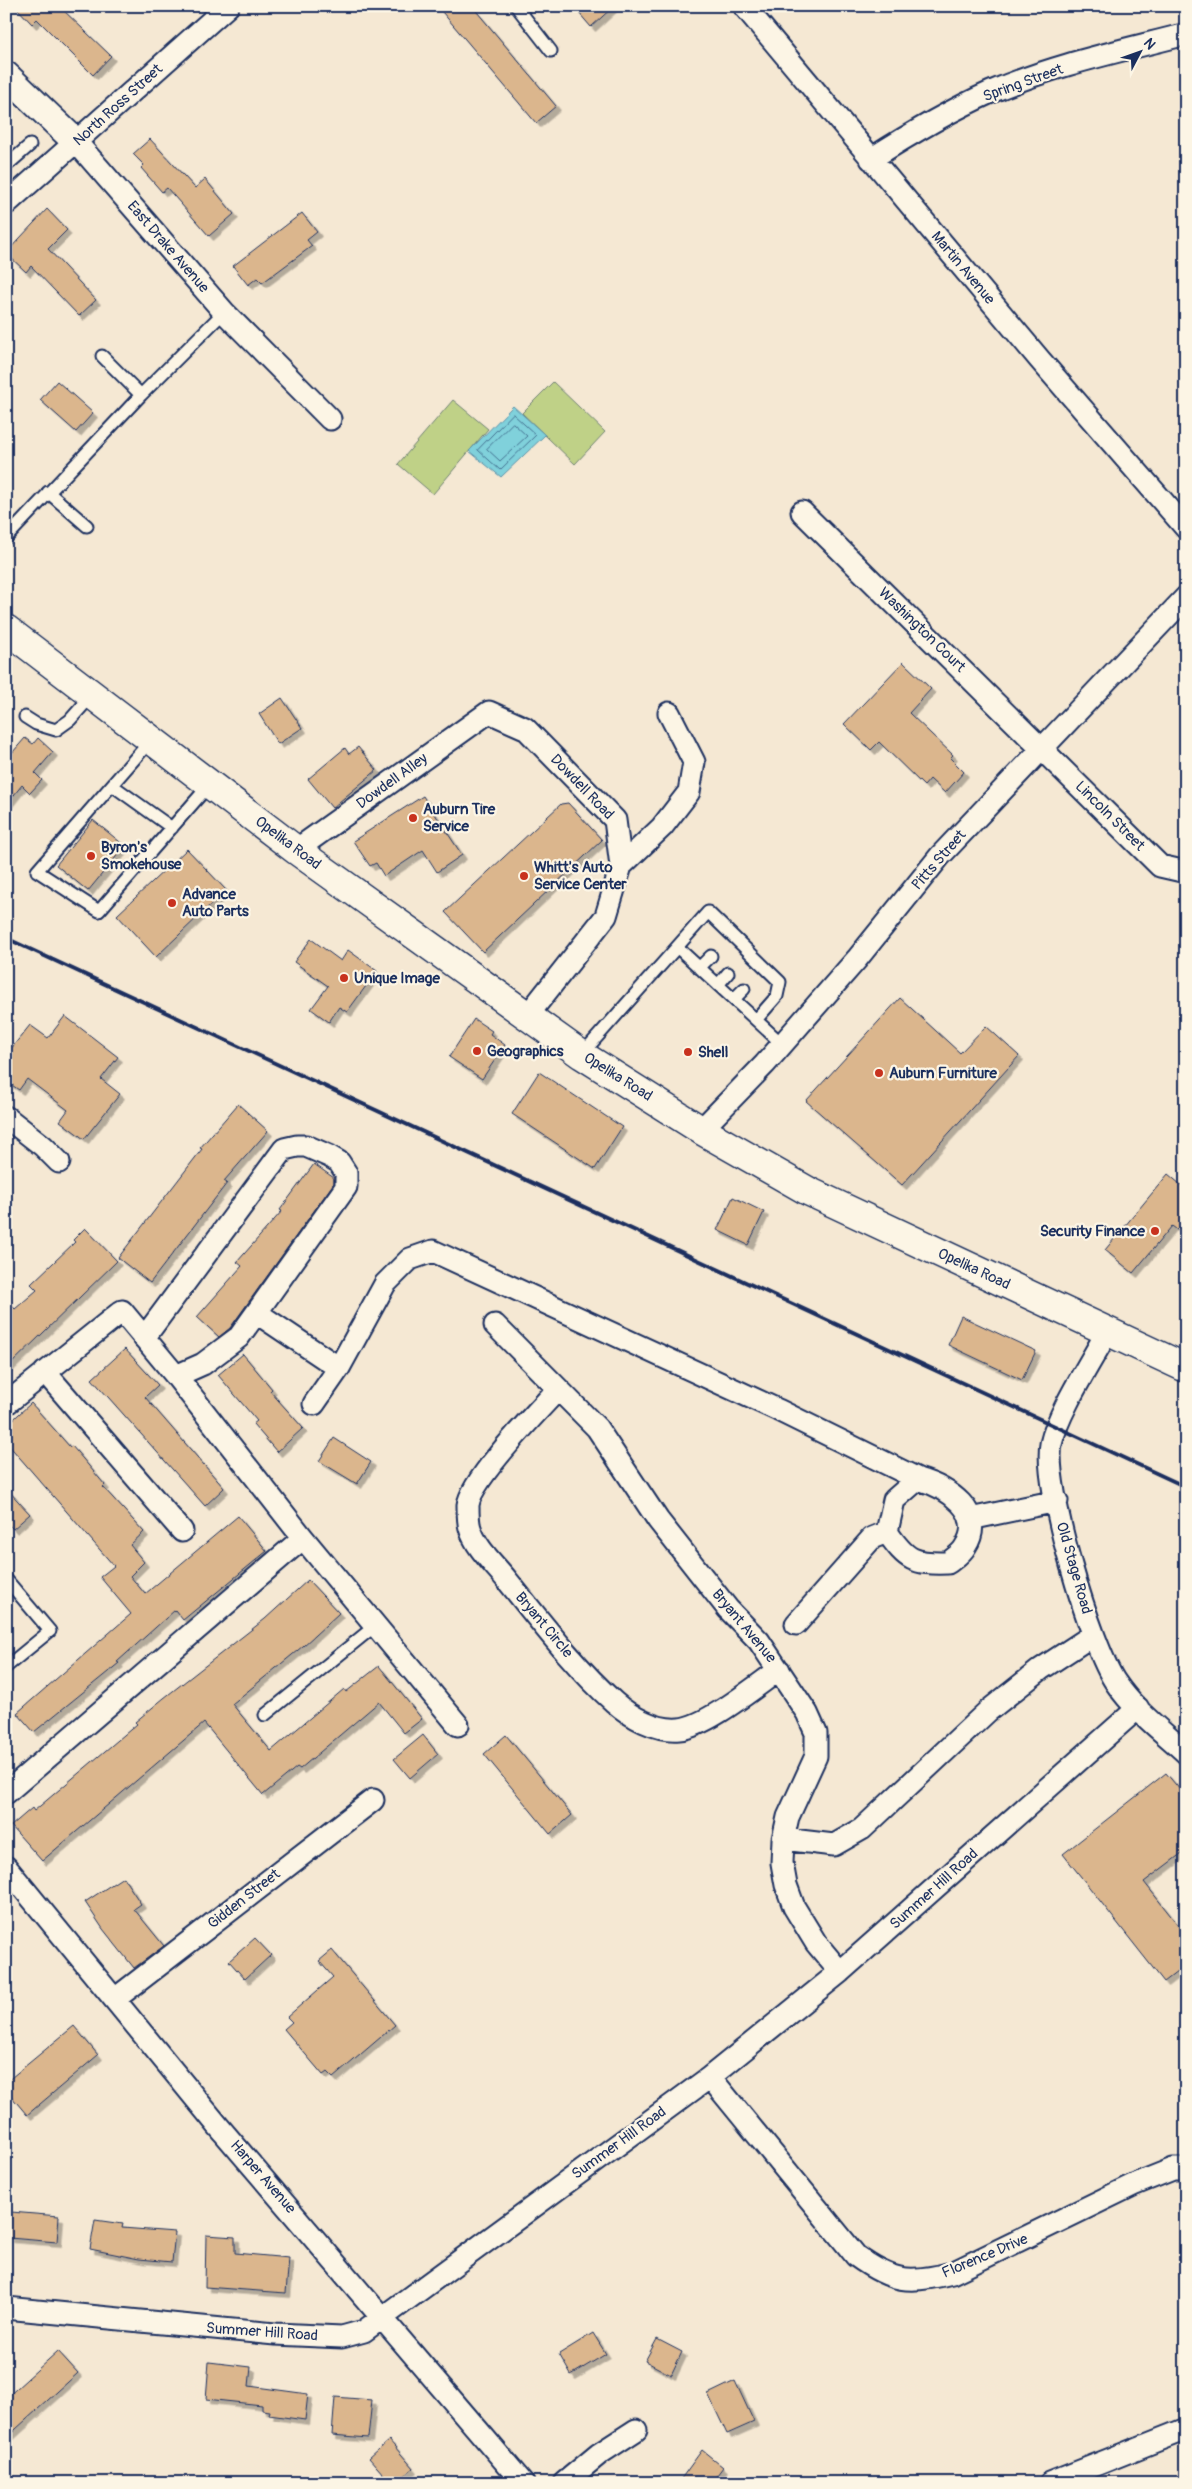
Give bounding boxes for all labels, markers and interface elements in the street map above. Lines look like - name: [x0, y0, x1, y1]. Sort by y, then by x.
- north arrow: [1114, 28, 1164, 78]
- text: N: [1140, 35, 1159, 53]
- street label: North Ross Street: [69, 59, 167, 150]
- street label: Spring Street: [980, 59, 1066, 106]
- street label: East Drake Avenue: [123, 197, 213, 297]
- street label: Martin Avenue: [927, 228, 999, 309]
- street label: Washington Court: [874, 584, 970, 677]
- street label: Dowdell Alley: [353, 748, 432, 813]
- street label: Dowdell Road: [546, 750, 618, 824]
- street label: Lincoln Street: [1071, 777, 1150, 856]
- place label: Auburn Tire Service: [423, 800, 496, 836]
- street label: Opelika Road: [251, 812, 325, 874]
- marker: Auburn Tire Service: [407, 812, 419, 824]
- street label: Pitts Street: [908, 825, 971, 894]
- place label: Byron's Smokehouse: [101, 838, 182, 874]
- marker: Byron's Smokehouse: [85, 850, 97, 862]
- place label: Whitt's Auto Service Center: [534, 858, 627, 894]
- marker: Whitt's Auto Service Center: [518, 870, 530, 882]
- place label: Advance Auto Parts: [182, 885, 249, 921]
- marker: Advance Auto Parts: [166, 897, 178, 909]
- place label: Unique Image: [354, 969, 440, 988]
- marker: Unique Image: [338, 972, 350, 984]
- place label: Geographics: [487, 1042, 564, 1061]
- place label: Shell: [698, 1043, 728, 1062]
- marker: Geographics: [471, 1045, 483, 1057]
- marker: Shell: [682, 1046, 694, 1058]
- street label: Opelika Road: [580, 1048, 656, 1106]
- place label: Auburn Furniture: [889, 1064, 997, 1083]
- marker: Auburn Furniture: [873, 1067, 885, 1079]
- place label: Security Finance: [1040, 1222, 1146, 1241]
- marker: Security Finance: [1149, 1225, 1161, 1237]
- street label: Opelika Road: [935, 1244, 1013, 1294]
- street label: Old Stage Road: [1052, 1520, 1096, 1616]
- street label: Bryant Avenue: [708, 1585, 781, 1667]
- street label: Bryant Circle: [511, 1588, 577, 1662]
- street label: Summer Hill Road: [886, 1844, 982, 1934]
- street label: Gidden Street: [204, 1864, 285, 1933]
- street label: Summer Hill Road: [568, 2102, 670, 2184]
- street label: Harper Avenue: [226, 2136, 300, 2218]
- street label: Florence Drive: [939, 2229, 1031, 2283]
- street label: Summer Hill Road: [205, 2319, 319, 2345]

